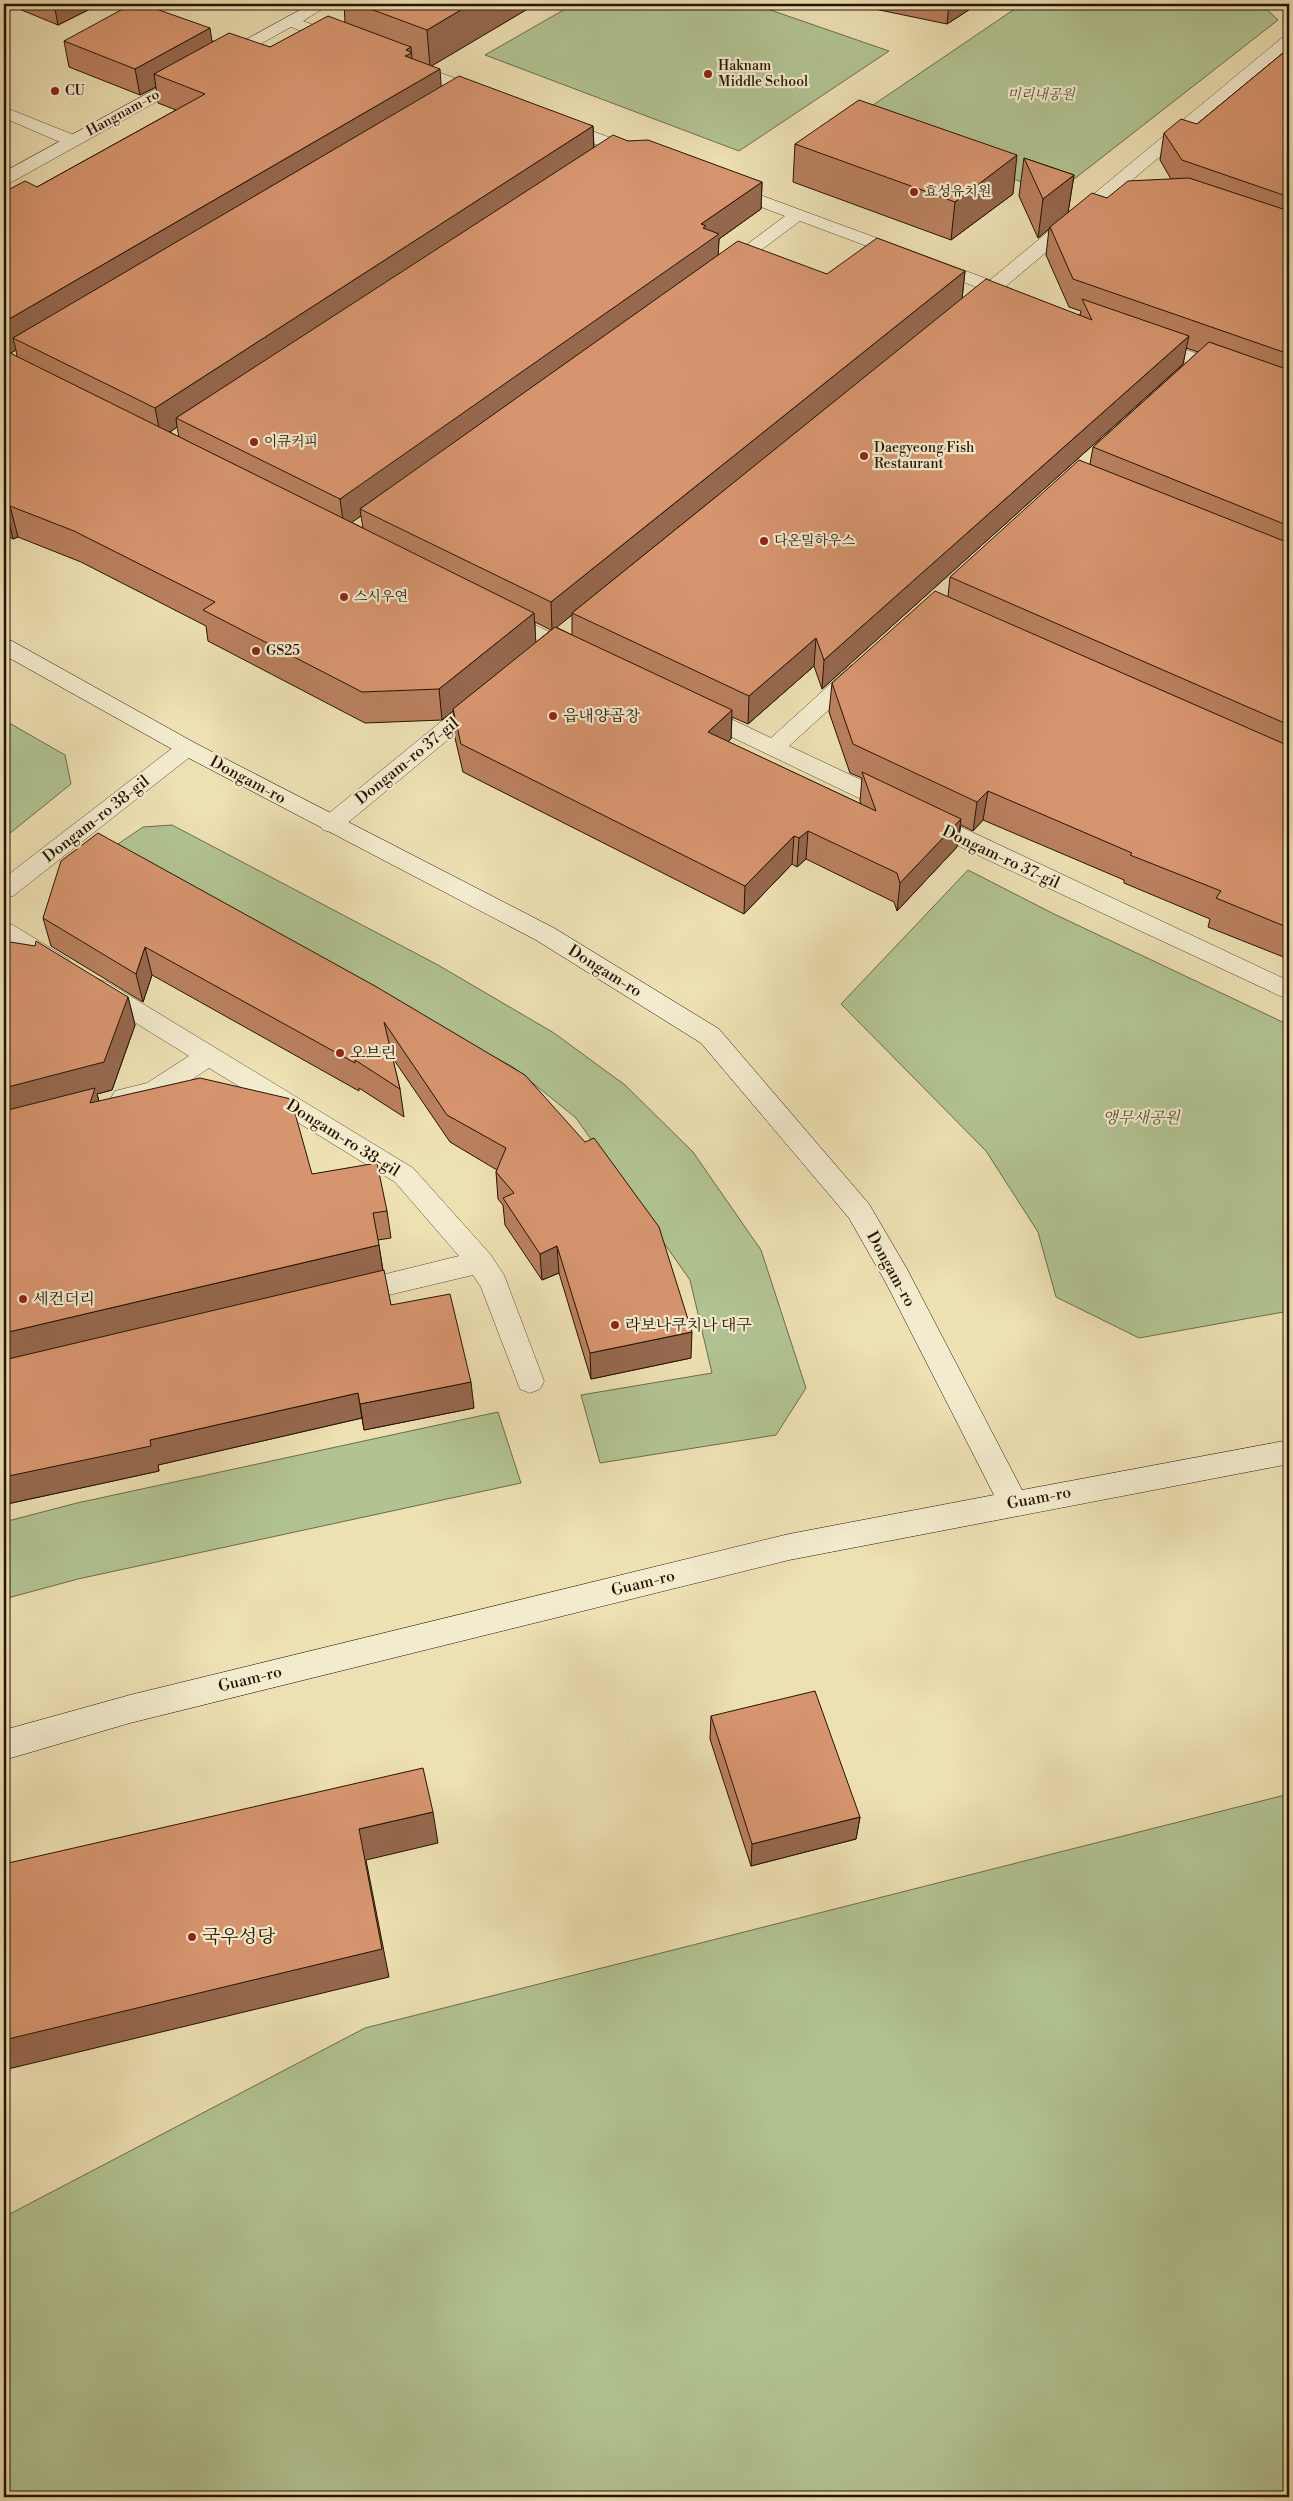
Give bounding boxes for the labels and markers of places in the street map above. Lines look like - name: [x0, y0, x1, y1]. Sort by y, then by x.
- place label: Haknam Middle School: [718, 57, 808, 91]
- marker: Haknam Middle School: [702, 68, 714, 80]
- place label: CU: [65, 82, 86, 100]
- marker: CU: [49, 85, 61, 97]
- place label: 효성유치원: [924, 183, 992, 201]
- marker: 효성유치원: [908, 186, 920, 198]
- place label: 이큐커피: [264, 433, 318, 451]
- marker: 이큐커피: [248, 436, 260, 448]
- place label: Daegyeong Fish Restaurant: [874, 439, 975, 473]
- marker: Daegyeong Fish Restaurant: [858, 450, 870, 462]
- place label: 다온밀하우스: [774, 532, 856, 550]
- marker: 다온밀하우스: [758, 535, 770, 547]
- place label: 스시우연: [354, 588, 408, 606]
- marker: 스시우연: [338, 591, 350, 603]
- place label: GS25: [266, 642, 300, 660]
- marker: GS25: [250, 645, 262, 657]
- place label: 읍내양곱창: [563, 706, 641, 726]
- marker: 읍내양곱창: [547, 710, 559, 722]
- place label: 오브린: [350, 1043, 396, 1063]
- marker: 오브린: [334, 1047, 346, 1059]
- place label: 세컨더리: [33, 1289, 95, 1309]
- marker: 세컨더리: [17, 1293, 29, 1305]
- place label: 라보나쿠치나 대구: [625, 1315, 752, 1335]
- marker: 라보나쿠치나 대구: [609, 1319, 621, 1331]
- place label: 국우성당: [202, 1925, 276, 1949]
- marker: 국우성당: [186, 1931, 198, 1943]

